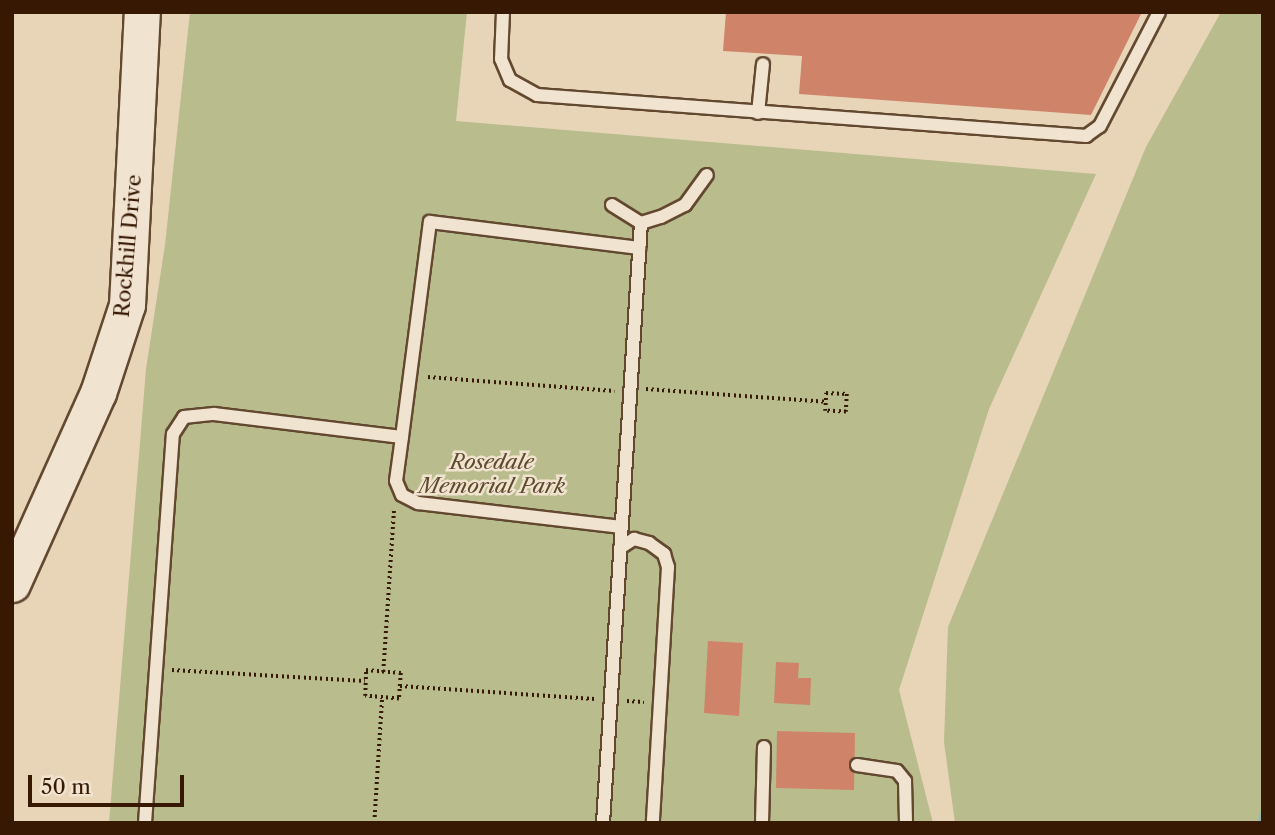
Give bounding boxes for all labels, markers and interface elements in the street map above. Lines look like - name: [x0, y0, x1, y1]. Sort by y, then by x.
- street label: Rockhill Drive: [109, 173, 147, 319]
- park label: Rosedale Memorial Park: [419, 449, 565, 499]
- scale bar: [32, 762, 187, 806]
- text: 50 m: [41, 774, 91, 799]

